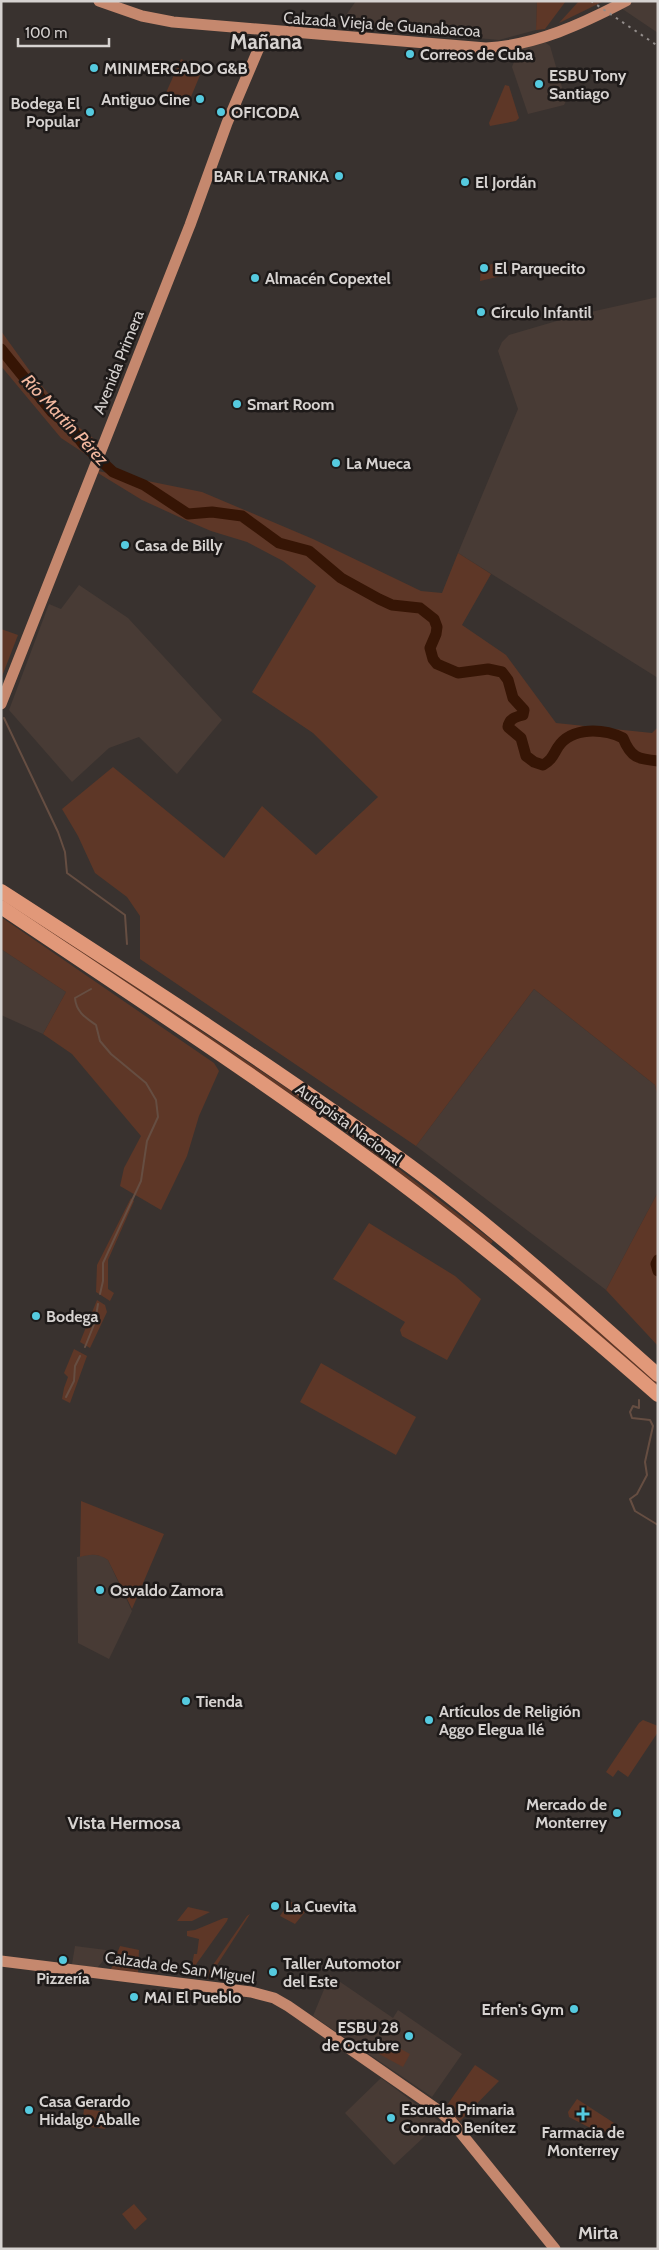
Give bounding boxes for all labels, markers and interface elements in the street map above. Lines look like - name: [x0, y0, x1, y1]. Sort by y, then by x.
- street label: Calzada Vieja de Guanabacoa: [283, 8, 481, 41]
- scale bar: [18, 15, 109, 47]
- text: 100 m: [25, 24, 67, 42]
- district label: Mañana: [230, 29, 302, 54]
- place label: Correos de Cuba: [420, 45, 533, 64]
- marker: Correos de Cuba: [404, 48, 416, 60]
- place label: MINIMERCADO G&B: [104, 59, 248, 78]
- marker: MINIMERCADO G&B: [88, 62, 100, 74]
- place label: ESBU Tony Santiago: [549, 66, 627, 103]
- marker: ESBU Tony Santiago: [533, 78, 545, 90]
- place label: Antiguo Cine: [101, 90, 190, 109]
- marker: Antiguo Cine: [194, 93, 206, 105]
- place label: Bodega El Popular: [11, 94, 81, 131]
- place label: OFICODA: [231, 103, 299, 122]
- marker: Bodega El Popular: [84, 106, 96, 118]
- marker: OFICODA: [215, 106, 227, 118]
- place label: BAR LA TRANKA: [214, 167, 329, 186]
- marker: BAR LA TRANKA: [333, 170, 345, 182]
- place label: El Jordán: [475, 173, 536, 192]
- marker: El Jordán: [459, 176, 471, 188]
- place label: El Parquecito: [494, 259, 585, 278]
- marker: El Parquecito: [478, 262, 490, 274]
- place label: Almacén Copextel: [265, 269, 391, 288]
- marker: Almacén Copextel: [249, 272, 261, 284]
- place label: Círculo Infantil: [491, 303, 592, 322]
- marker: Círculo Infantil: [475, 306, 487, 318]
- street label: Avenida Primera: [89, 307, 148, 417]
- water label: Río Martín Pérez: [17, 370, 113, 470]
- place label: Smart Room: [247, 395, 334, 414]
- marker: Smart Room: [231, 398, 243, 410]
- place label: La Mueca: [346, 454, 411, 473]
- marker: La Mueca: [330, 457, 342, 469]
- place label: Casa de Billy: [135, 536, 223, 555]
- marker: Casa de Billy: [119, 539, 131, 551]
- street label: Autopista Nacional: [292, 1080, 406, 1169]
- place label: Bodega: [46, 1307, 99, 1326]
- marker: Bodega: [30, 1310, 42, 1322]
- place label: Osvaldo Zamora: [110, 1581, 223, 1600]
- marker: Osvaldo Zamora: [94, 1584, 106, 1596]
- place label: Tienda: [196, 1692, 243, 1711]
- marker: Tienda: [180, 1695, 192, 1707]
- place label: Artículos de Religión Aggo Elegua Ilé: [439, 1702, 581, 1739]
- marker: Artículos de Religión Aggo Elegua Ilé: [423, 1714, 435, 1726]
- place label: Mercado de Monterrey: [526, 1795, 607, 1832]
- marker: Mercado de Monterrey: [611, 1807, 623, 1819]
- district label: Vista Hermosa: [68, 1812, 180, 1834]
- place label: La Cuevita: [285, 1897, 356, 1916]
- marker: La Cuevita: [269, 1900, 281, 1912]
- street label: Calzada de San Miguel: [104, 1948, 256, 1987]
- marker: Pizzería: [57, 1954, 69, 1966]
- place label: Taller Automotor del Este: [283, 1954, 401, 1991]
- marker: Taller Automotor del Este: [267, 1966, 279, 1978]
- place label: Pizzería: [36, 1969, 90, 1988]
- place label: MAI El Pueblo: [144, 1988, 241, 2007]
- marker: MAI El Pueblo: [128, 1991, 140, 2003]
- place label: Erfen's Gym: [482, 2000, 564, 2019]
- marker: Erfen's Gym: [568, 2003, 580, 2015]
- place label: ESBU 28 de Octubre: [322, 2018, 399, 2055]
- marker: ESBU 28 de Octubre: [403, 2030, 415, 2042]
- place label: Casa Gerardo Hidalgo Aballe: [39, 2092, 140, 2129]
- place label: Escuela Primaria Conrado Benítez: [401, 2100, 516, 2137]
- marker: Casa Gerardo Hidalgo Aballe: [23, 2104, 35, 2116]
- marker: Farmacia de Monterrey: [577, 2108, 589, 2120]
- marker: Escuela Primaria Conrado Benítez: [385, 2112, 397, 2124]
- place label: Farmacia de Monterrey: [542, 2123, 624, 2160]
- district label: Mirta: [578, 2222, 618, 2244]

